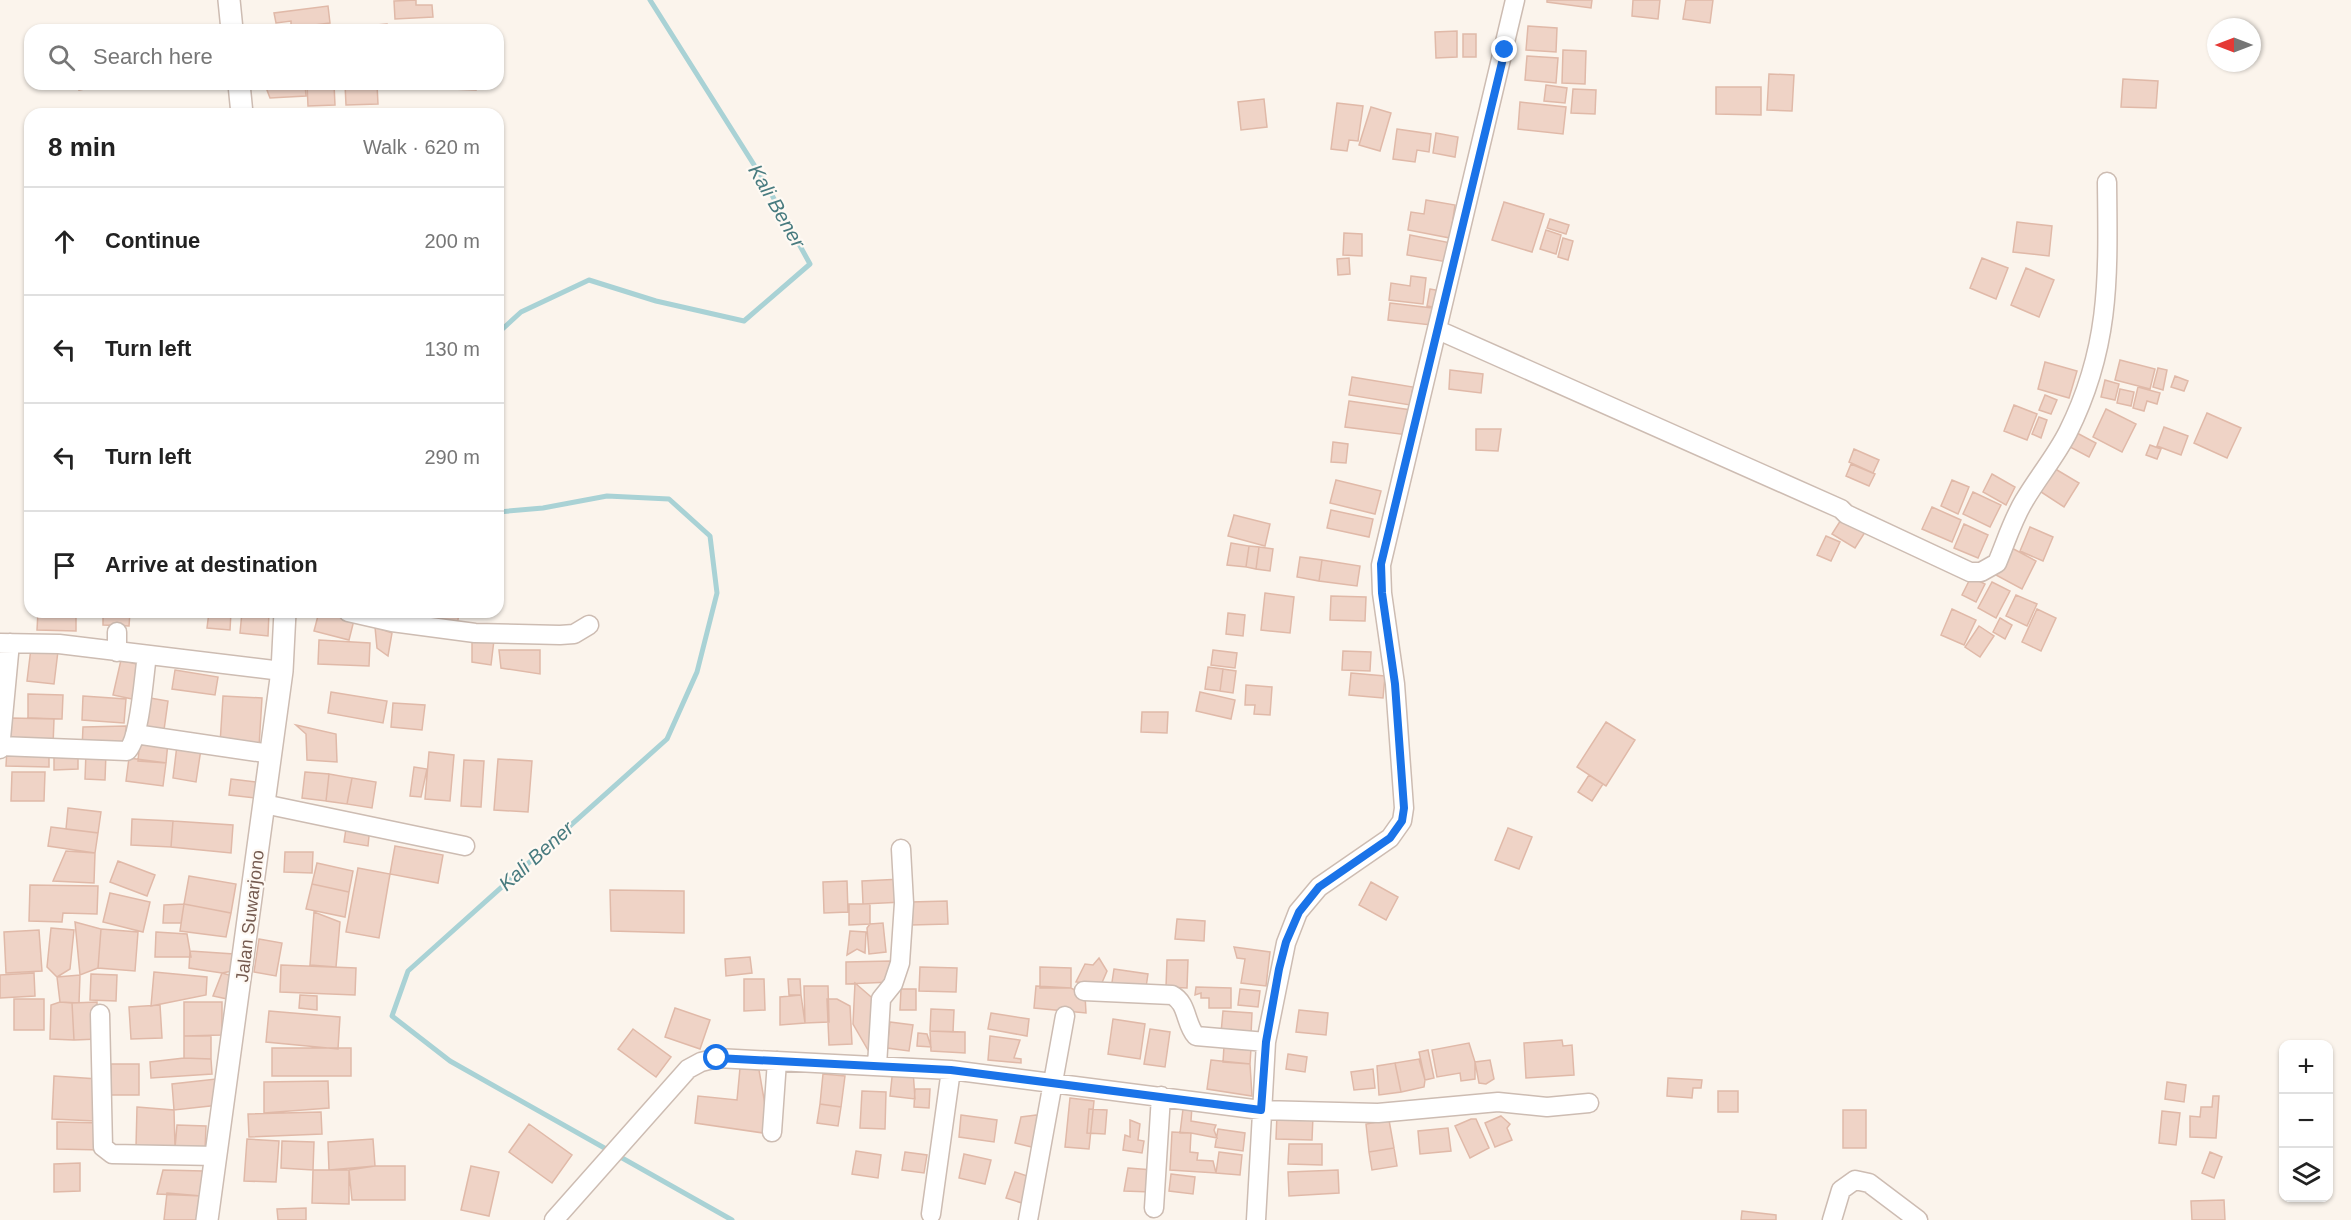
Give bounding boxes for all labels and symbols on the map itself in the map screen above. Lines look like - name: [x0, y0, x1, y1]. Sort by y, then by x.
- north arrow: [2207, 18, 2261, 72]
- route end: [1491, 36, 1517, 62]
- water label: Kali Bener: [744, 161, 810, 253]
- water label: Kali Bener: [494, 816, 579, 895]
- street label: Jalan Suwarjono: [232, 849, 268, 983]
- route start: [703, 1044, 729, 1070]

